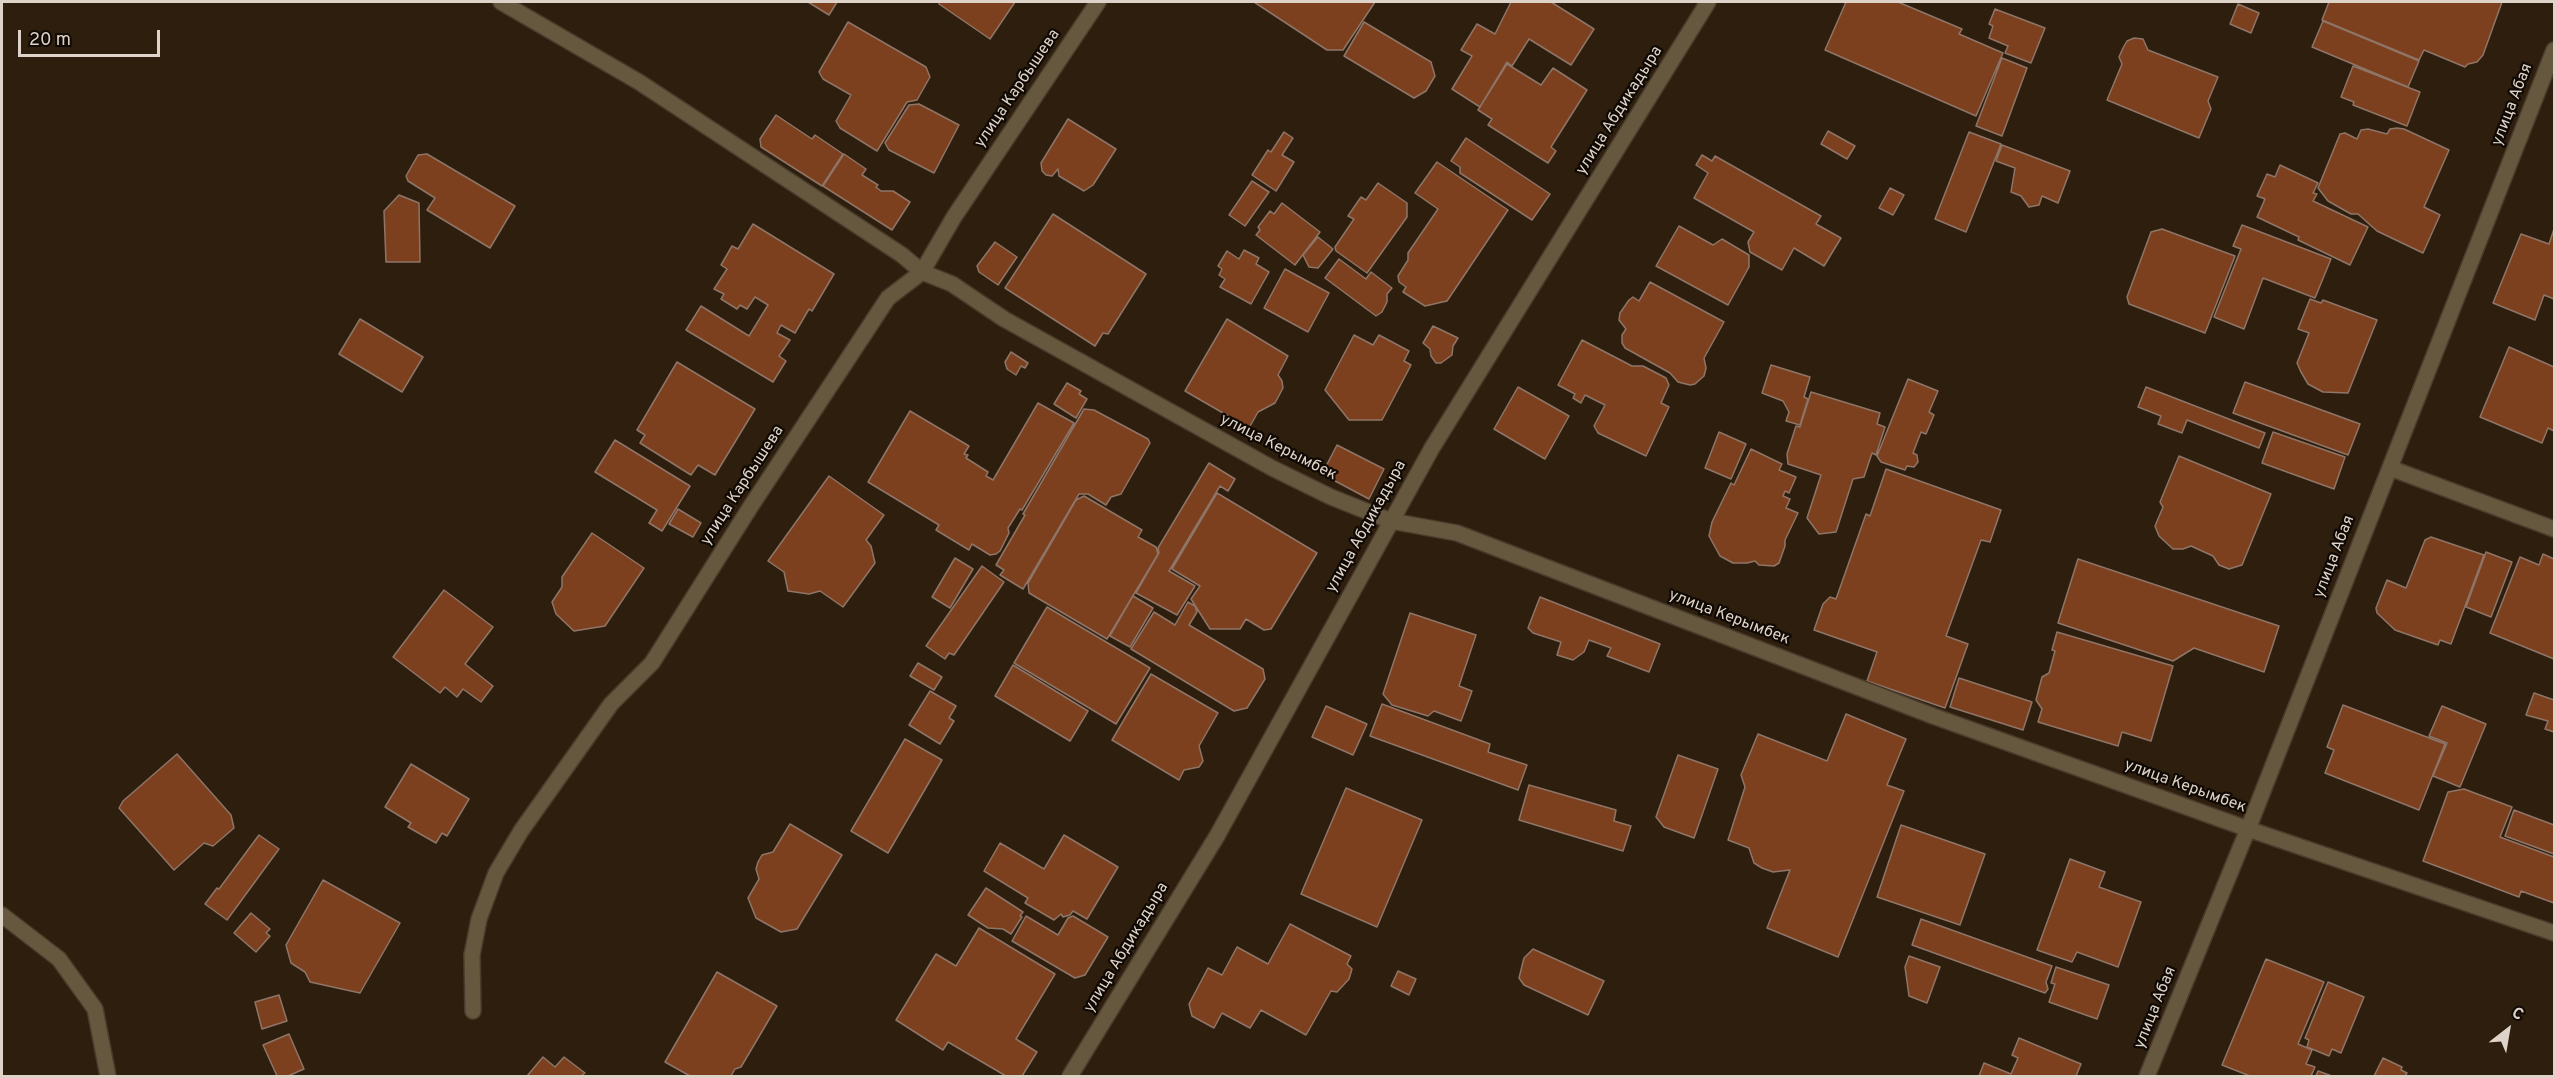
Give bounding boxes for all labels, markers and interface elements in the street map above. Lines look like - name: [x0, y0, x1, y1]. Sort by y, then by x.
- scale bar: [21, 18, 164, 56]
- street label: улица Карбышева: [971, 26, 1065, 152]
- text: 20 m: [29, 29, 71, 52]
- street label: улица Абдикадыра: [1573, 43, 1667, 179]
- street label: улица Абая: [2488, 61, 2538, 149]
- street label: улица Керымбек: [1216, 410, 1340, 486]
- street label: улица Карбышева: [697, 423, 789, 549]
- street label: улица Абдикадыра: [1323, 458, 1411, 596]
- street label: улица Абая: [2310, 513, 2360, 601]
- street label: улица Керымбек: [1666, 586, 1792, 650]
- street label: улица Керымбек: [2121, 756, 2249, 818]
- street label: улица Абдикадыра: [1081, 880, 1173, 1016]
- street label: улица Абая: [2131, 964, 2181, 1052]
- north arrow: [2478, 1000, 2538, 1060]
- text: С: [2508, 1003, 2527, 1026]

